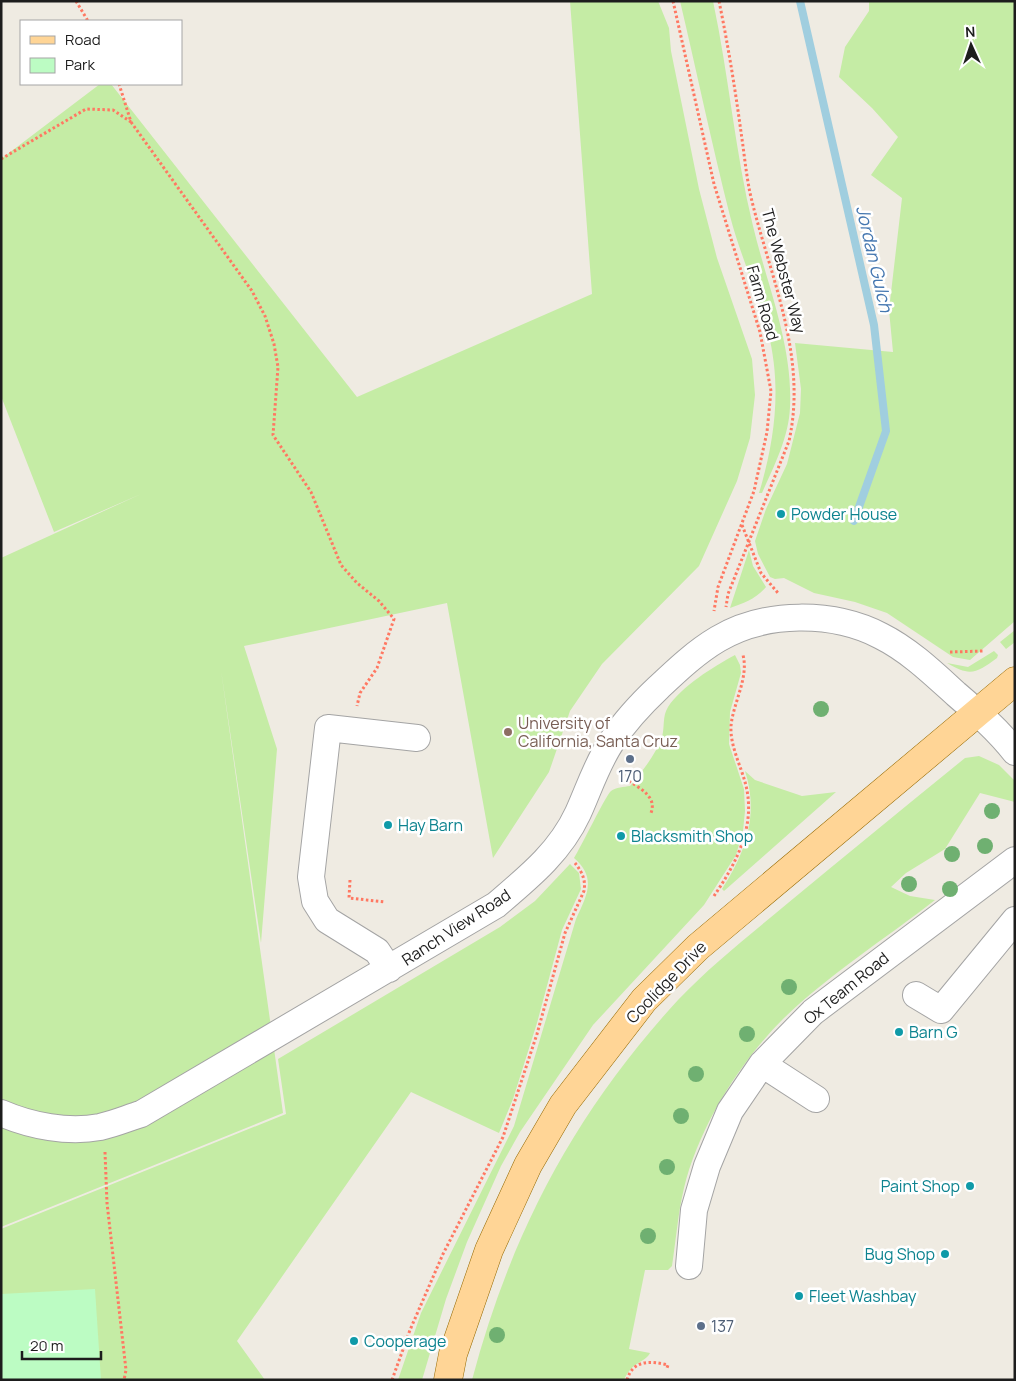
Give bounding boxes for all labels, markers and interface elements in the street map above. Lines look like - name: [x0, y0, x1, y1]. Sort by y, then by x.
- legend: [20, 20, 182, 85]
- north arrow: [946, 20, 996, 70]
- text: N: [965, 22, 976, 41]
- text: Road: [65, 29, 101, 50]
- text: Park: [65, 54, 95, 75]
- water label: Jordan Gulch: [851, 203, 899, 316]
- street label: The Webster Way: [757, 206, 811, 336]
- street label: Farm Road: [742, 263, 784, 343]
- place label: Powder House: [791, 503, 897, 525]
- marker: Powder House: [775, 508, 787, 520]
- place label: University of California, Santa Cruz: [518, 712, 678, 752]
- marker: University of California, Santa Cruz: [502, 726, 514, 738]
- marker: 170: [624, 753, 636, 765]
- place label: 170: [618, 765, 642, 787]
- place label: Hay Barn: [398, 814, 463, 836]
- marker: Hay Barn: [382, 819, 394, 831]
- place label: Blacksmith Shop: [631, 825, 753, 847]
- marker: Blacksmith Shop: [615, 830, 627, 842]
- street label: Ranch View Road: [397, 884, 515, 970]
- street label: Coolidge Drive: [621, 936, 711, 1028]
- street label: Ox Team Road: [799, 947, 893, 1029]
- place label: Barn G: [909, 1021, 957, 1043]
- marker: Barn G: [893, 1026, 905, 1038]
- place label: Paint Shop: [881, 1175, 960, 1197]
- marker: Paint Shop: [964, 1180, 976, 1192]
- place label: Bug Shop: [865, 1243, 935, 1265]
- marker: Bug Shop: [939, 1248, 951, 1260]
- place label: Fleet Washbay: [809, 1285, 917, 1307]
- marker: Fleet Washbay: [793, 1290, 805, 1302]
- place label: 137: [711, 1315, 734, 1337]
- marker: 137: [695, 1320, 707, 1332]
- scale bar: [22, 1328, 101, 1360]
- place label: Cooperage: [364, 1330, 446, 1352]
- text: 20 m: [30, 1335, 63, 1356]
- marker: Cooperage: [348, 1335, 360, 1347]

